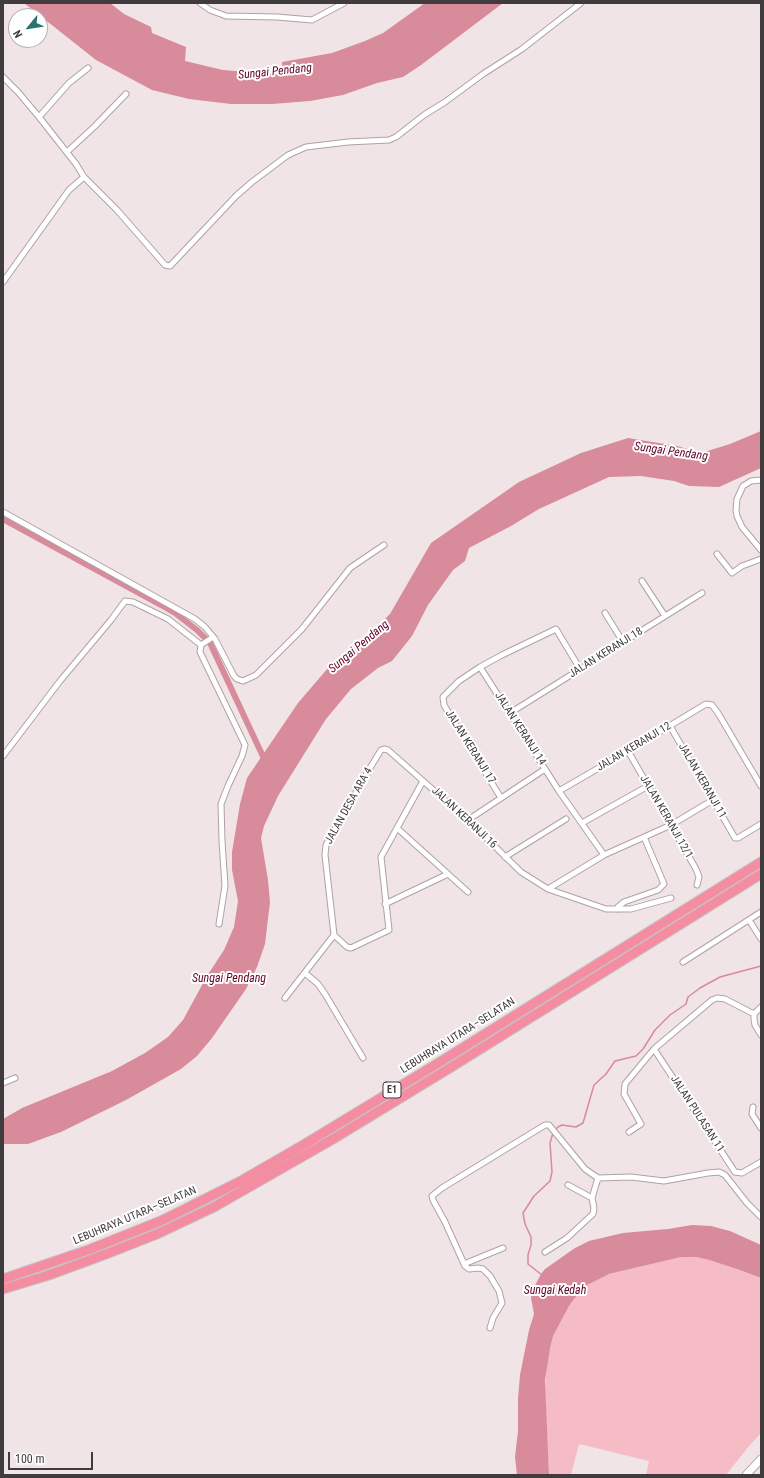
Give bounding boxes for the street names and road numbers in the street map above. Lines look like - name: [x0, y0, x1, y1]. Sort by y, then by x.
- street label: JALAN KERANJI 18: [567, 625, 645, 681]
- street label: JALAN KERANJI 14: [491, 690, 549, 768]
- street label: JALAN KERANJI 17: [442, 708, 498, 786]
- street label: JALAN KERANJI 12: [594, 720, 674, 774]
- street label: JALAN KERANJI 11: [675, 741, 729, 821]
- street label: JALAN DESA ARA 4: [323, 765, 375, 847]
- street label: JALAN KERANJI 12/1: [637, 773, 695, 861]
- street label: JALAN KERANJI 16: [429, 784, 499, 852]
- street label: LEBUHRAYA UTARA–SELATAN: [398, 995, 518, 1077]
- street label: JALAN PULASAN 11: [667, 1073, 727, 1155]
- road number: E1: [383, 1082, 401, 1098]
- street label: LEBUHRAYA UTARA–SELATAN: [71, 1184, 199, 1248]

